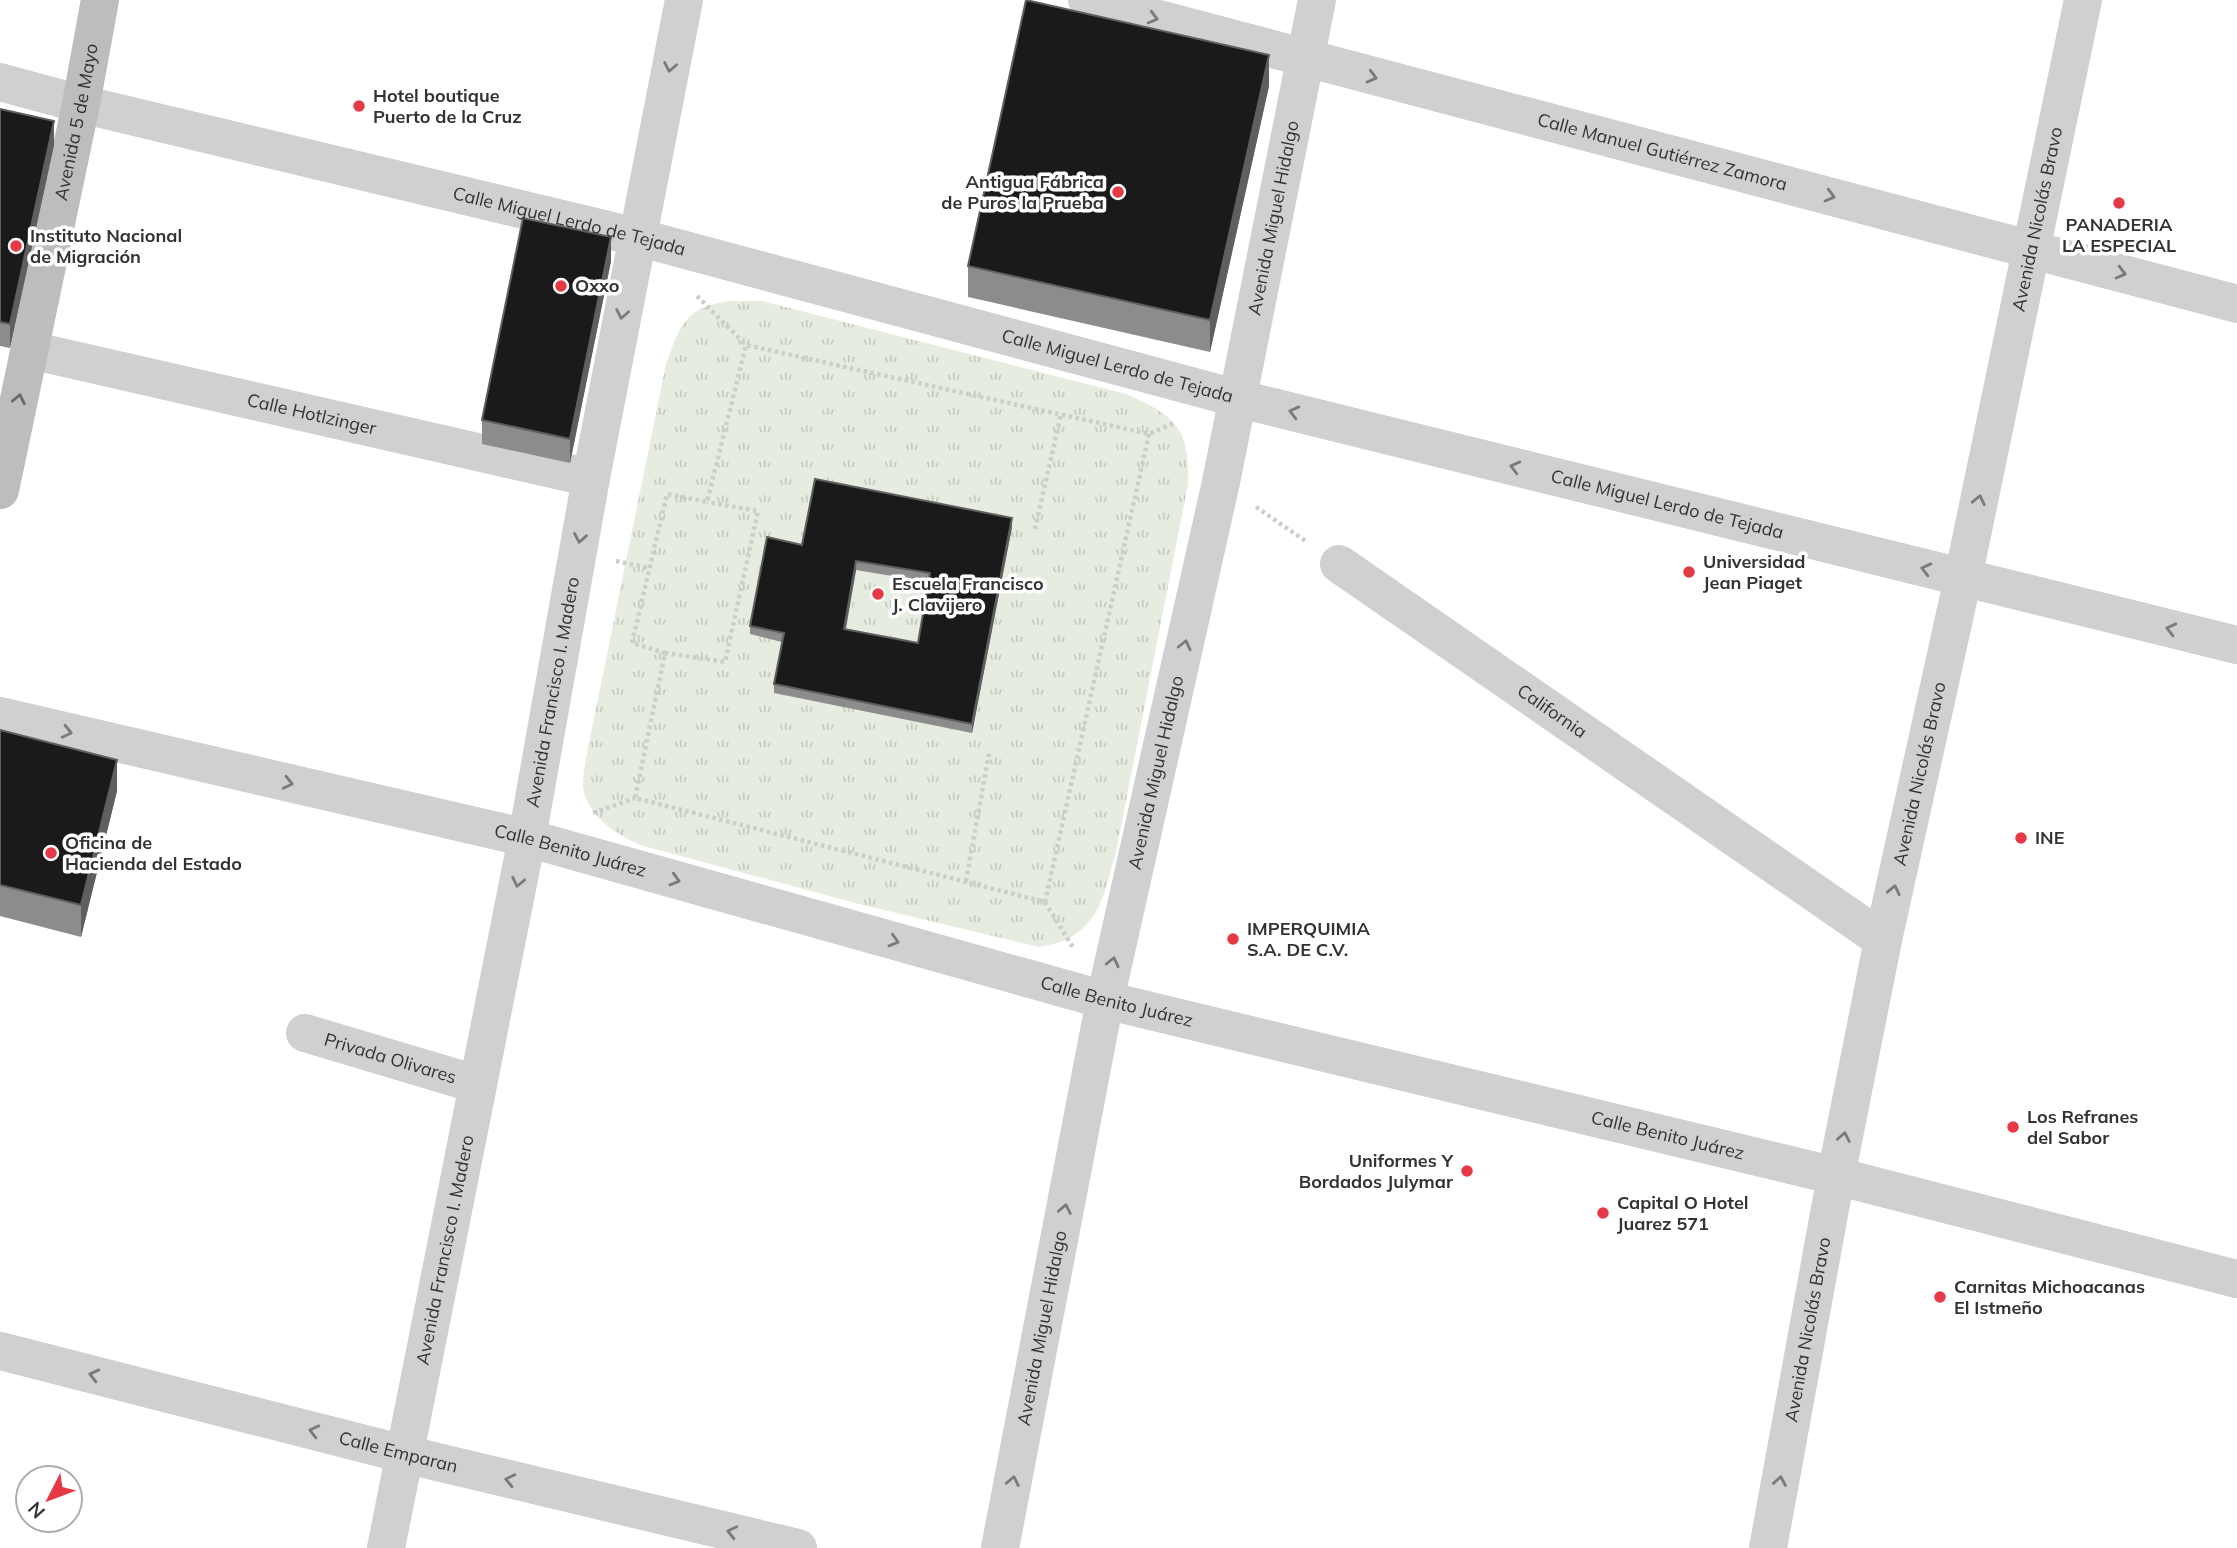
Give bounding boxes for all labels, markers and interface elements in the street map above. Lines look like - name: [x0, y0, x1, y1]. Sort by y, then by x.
- one-way arrow: [1146, 10, 1158, 24]
- street label: Avenida 5 de Mayo: [49, 41, 103, 203]
- one-way arrow: [664, 61, 679, 73]
- one-way arrow: [1366, 69, 1378, 83]
- place label: Hotel boutique Puerto de la Cruz: [373, 84, 522, 128]
- marker: Hotel boutique Puerto de la Cruz: [351, 98, 367, 114]
- street label: Calle Manuel Gutiérrez Zamora: [1535, 108, 1790, 196]
- street label: Avenida Miguel Hidalgo: [1242, 118, 1304, 317]
- street label: Avenida Nicolás Bravo: [2007, 125, 2067, 313]
- place label: Antigua Fábrica de Puros la Prueba: [941, 170, 1104, 214]
- street label: Calle Miguel Lerdo de Tejada: [451, 181, 688, 261]
- marker: Antigua Fábrica de Puros la Prueba: [1110, 184, 1126, 200]
- one-way arrow: [1823, 188, 1835, 202]
- marker: PANADERIA LA ESPECIAL: [2111, 195, 2127, 211]
- place label: PANADERIA LA ESPECIAL: [2062, 213, 2176, 257]
- place label: Instituto Nacional de Migración: [30, 224, 182, 268]
- marker: Instituto Nacional de Migración: [8, 238, 24, 254]
- one-way arrow: [2114, 265, 2126, 279]
- place label: Oxxo: [575, 274, 619, 297]
- marker: Oxxo: [553, 278, 569, 294]
- one-way arrow: [616, 308, 631, 320]
- street label: Calle Miguel Lerdo de Tejada: [999, 324, 1236, 408]
- street label: Calle Hotlzinger: [245, 388, 379, 440]
- one-way arrow: [11, 393, 26, 405]
- one-way arrow: [1288, 406, 1300, 420]
- one-way arrow: [1509, 461, 1521, 475]
- street label: Calle Miguel Lerdo de Tejada: [1549, 464, 1786, 544]
- one-way arrow: [1971, 494, 1986, 506]
- one-way arrow: [574, 532, 589, 544]
- place label: Universidad Jean Piaget: [1703, 550, 1806, 594]
- one-way arrow: [1920, 562, 1932, 577]
- marker: Universidad Jean Piaget: [1681, 564, 1697, 580]
- place label: Escuela Francisco J. Clavijero: [892, 572, 1044, 616]
- street label: Avenida Francisco I. Madero: [521, 575, 584, 809]
- marker: Escuela Francisco J. Clavijero: [870, 586, 886, 602]
- one-way arrow: [2165, 623, 2177, 637]
- one-way arrow: [1176, 639, 1191, 651]
- street label: Avenida Miguel Hidalgo: [1123, 673, 1188, 872]
- street label: California: [1513, 679, 1592, 743]
- street label: Avenida Nicolás Bravo: [1888, 680, 1951, 868]
- one-way arrow: [60, 723, 72, 738]
- one-way arrow: [282, 775, 294, 789]
- street label: Calle Benito Juárez: [492, 819, 649, 882]
- place label: INE: [2035, 826, 2064, 849]
- marker: INE: [2013, 830, 2029, 846]
- place label: Oficina de Hacienda del Estado: [65, 831, 242, 875]
- marker: Oficina de Hacienda del Estado: [43, 845, 59, 861]
- one-way arrow: [669, 871, 681, 886]
- one-way arrow: [511, 876, 526, 888]
- one-way arrow: [1886, 884, 1900, 896]
- place label: IMPERQUIMIA S.A. DE C.V.: [1247, 917, 1370, 961]
- marker: IMPERQUIMIA S.A. DE C.V.: [1225, 931, 1241, 947]
- one-way arrow: [888, 933, 900, 947]
- one-way arrow: [1105, 956, 1120, 968]
- street label: Calle Benito Juárez: [1038, 970, 1195, 1032]
- street label: Privada Olivares: [322, 1027, 459, 1089]
- street label: Calle Benito Juárez: [1589, 1105, 1747, 1165]
- place label: Los Refranes del Sabor: [2027, 1105, 2138, 1149]
- marker: Los Refranes del Sabor: [2005, 1119, 2021, 1135]
- one-way arrow: [1836, 1131, 1851, 1143]
- street label: Avenida Francisco I. Madero: [411, 1133, 479, 1367]
- place label: Uniformes Y Bordados Julymar: [1299, 1149, 1454, 1193]
- marker: Uniformes Y Bordados Julymar: [1459, 1163, 1475, 1179]
- place label: Capital O Hotel Juarez 571: [1617, 1191, 1749, 1235]
- one-way arrow: [1057, 1203, 1072, 1215]
- marker: Capital O Hotel Juarez 571: [1595, 1205, 1611, 1221]
- street label: Avenida Miguel Hidalgo: [1012, 1228, 1072, 1427]
- street label: Avenida Nicolás Bravo: [1779, 1235, 1836, 1424]
- place label: Carnitas Michoacanas El Istmeño: [1954, 1275, 2145, 1319]
- marker: Carnitas Michoacanas El Istmeño: [1932, 1289, 1948, 1305]
- one-way arrow: [88, 1369, 100, 1383]
- one-way arrow: [308, 1425, 320, 1440]
- street label: Calle Emparan: [337, 1426, 460, 1477]
- north arrow: [14, 1464, 84, 1534]
- one-way arrow: [504, 1473, 516, 1488]
- one-way arrow: [1005, 1475, 1020, 1487]
- one-way arrow: [1772, 1475, 1787, 1487]
- text: N: [23, 1497, 50, 1524]
- one-way arrow: [726, 1526, 738, 1540]

